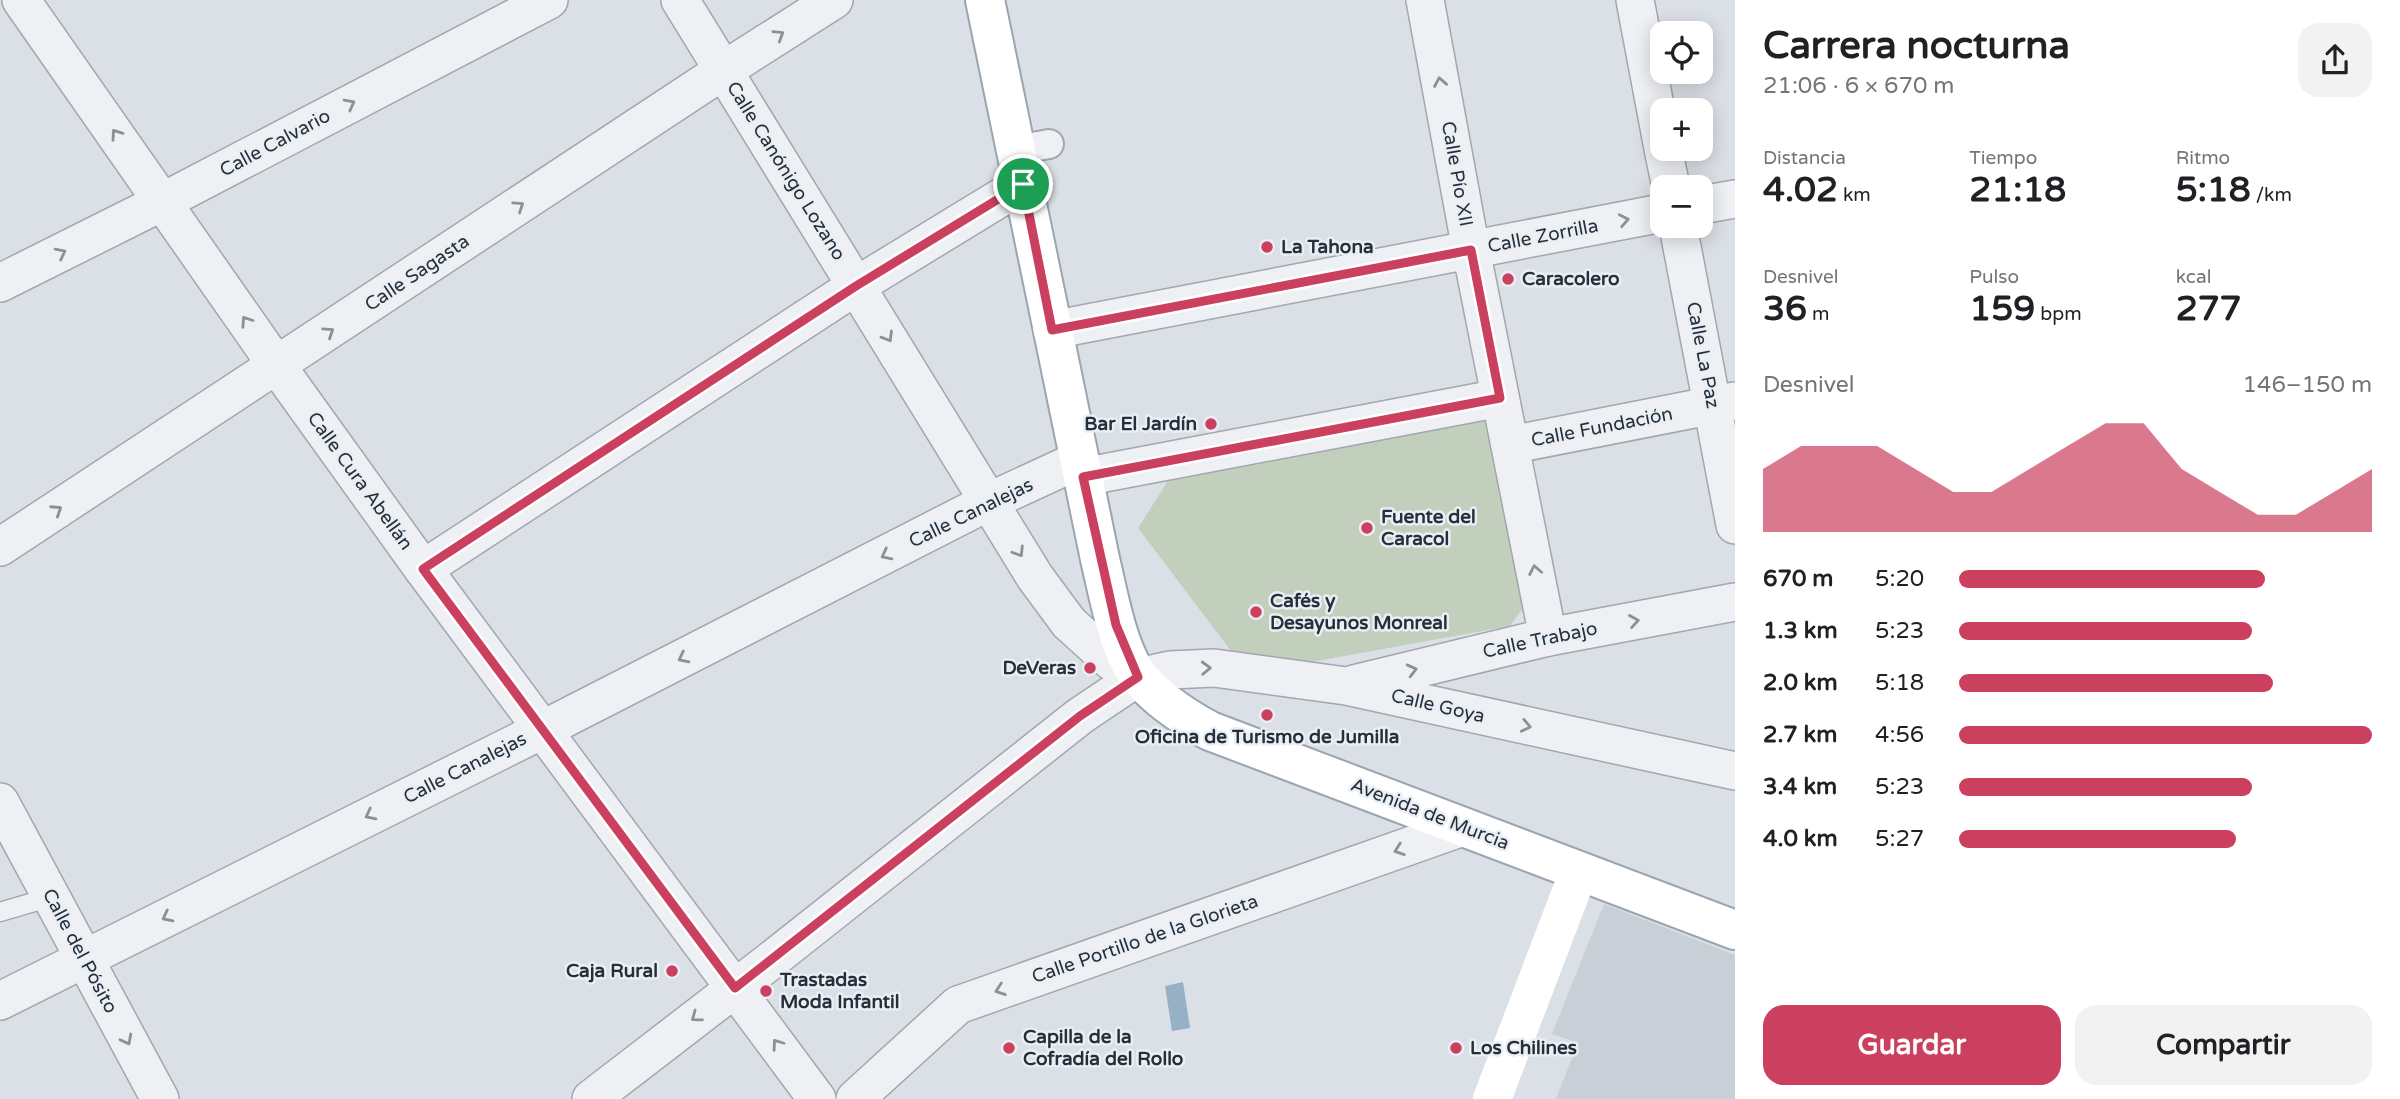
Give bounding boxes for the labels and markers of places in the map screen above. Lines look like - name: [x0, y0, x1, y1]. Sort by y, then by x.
- pin: [993, 154, 1053, 214]
- place label: La Tahona: [1281, 236, 1374, 258]
- marker: La Tahona: [1259, 239, 1275, 255]
- place label: Caracolero: [1522, 268, 1619, 290]
- marker: Caracolero: [1500, 271, 1516, 287]
- place label: Bar El Jardín: [1084, 413, 1197, 435]
- marker: Bar El Jardín: [1203, 416, 1219, 432]
- place label: Fuente del Caracol: [1381, 506, 1476, 550]
- marker: Fuente del Caracol: [1359, 520, 1375, 536]
- place label: Cafés y Desayunos Monreal: [1270, 590, 1448, 635]
- marker: Cafés y Desayunos Monreal: [1248, 604, 1264, 620]
- place label: DeVeras: [1002, 657, 1076, 679]
- marker: DeVeras: [1082, 660, 1098, 676]
- marker: Oficina de Turismo de Jumilla: [1259, 707, 1275, 723]
- place label: Oficina de Turismo de Jumilla: [1135, 726, 1399, 748]
- place label: Caja Rural: [566, 960, 658, 983]
- marker: Caja Rural: [664, 963, 680, 979]
- place label: Trastadas Moda Infantil: [779, 969, 900, 1013]
- marker: Trastadas Moda Infantil: [758, 983, 774, 999]
- place label: Capilla de la Cofradía del Rollo: [1023, 1026, 1183, 1070]
- place label: Los Chilines: [1470, 1037, 1577, 1059]
- marker: Capilla de la Cofradía del Rollo: [1001, 1040, 1017, 1056]
- marker: Los Chilines: [1448, 1040, 1464, 1056]

